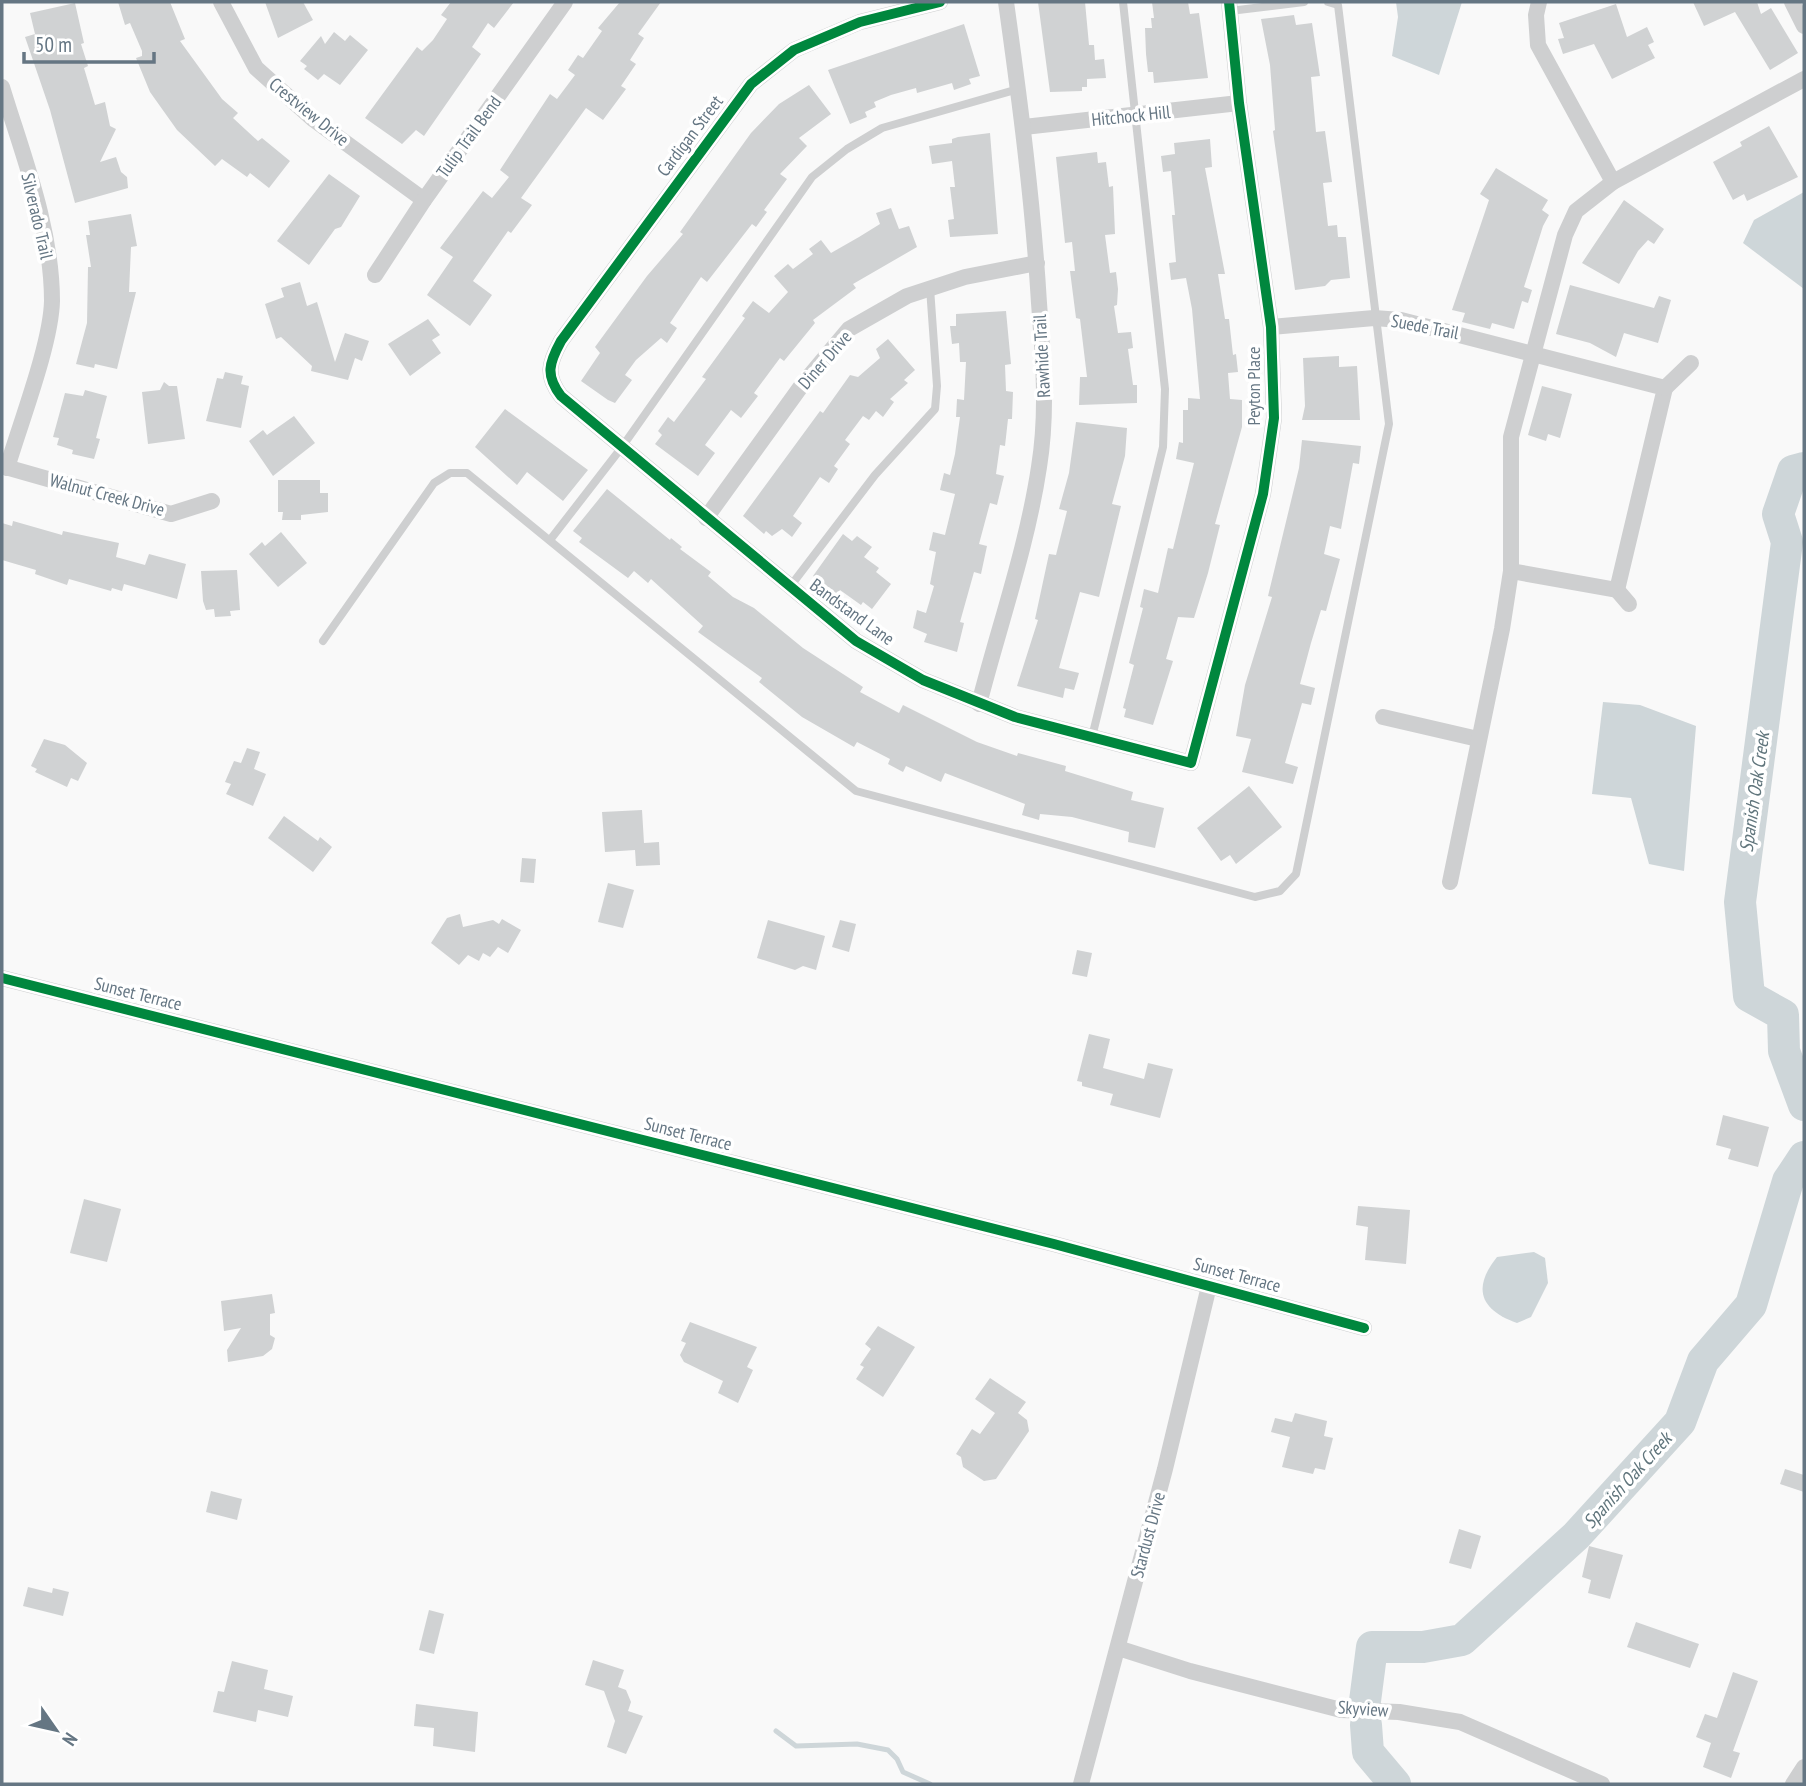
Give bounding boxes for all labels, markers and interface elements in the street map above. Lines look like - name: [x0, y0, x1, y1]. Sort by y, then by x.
- scale bar: [24, 21, 154, 65]
- text: 50 m: [35, 31, 72, 58]
- street label: Crestview Drive: [265, 72, 354, 151]
- street label: Cardigan Street: [652, 90, 728, 181]
- street label: Tulip Trail Bend: [431, 91, 506, 182]
- street label: Hitchock Hill: [1090, 100, 1172, 131]
- street label: Silverado Trail: [16, 170, 59, 262]
- street label: Suede Trail: [1389, 309, 1462, 344]
- street label: Rawhide Trail: [1028, 313, 1055, 398]
- street label: Diner Drive: [793, 326, 856, 394]
- street label: Peyton Place: [1242, 347, 1265, 425]
- street label: Walnut Creek Drive: [47, 468, 167, 521]
- street label: Bandstand Lane: [806, 573, 899, 650]
- water label: Spanish Oak Creek: [1734, 728, 1775, 853]
- street label: Sunset Terrace: [92, 972, 184, 1015]
- street label: Sunset Terrace: [642, 1112, 734, 1155]
- street label: Sunset Terrace: [1191, 1252, 1283, 1297]
- water label: Spanish Oak Creek: [1578, 1425, 1678, 1533]
- street label: Stardust Drive: [1125, 1489, 1170, 1580]
- north arrow: [21, 1695, 91, 1765]
- street label: Skyview: [1337, 1695, 1389, 1722]
- text: N: [57, 1729, 83, 1750]

